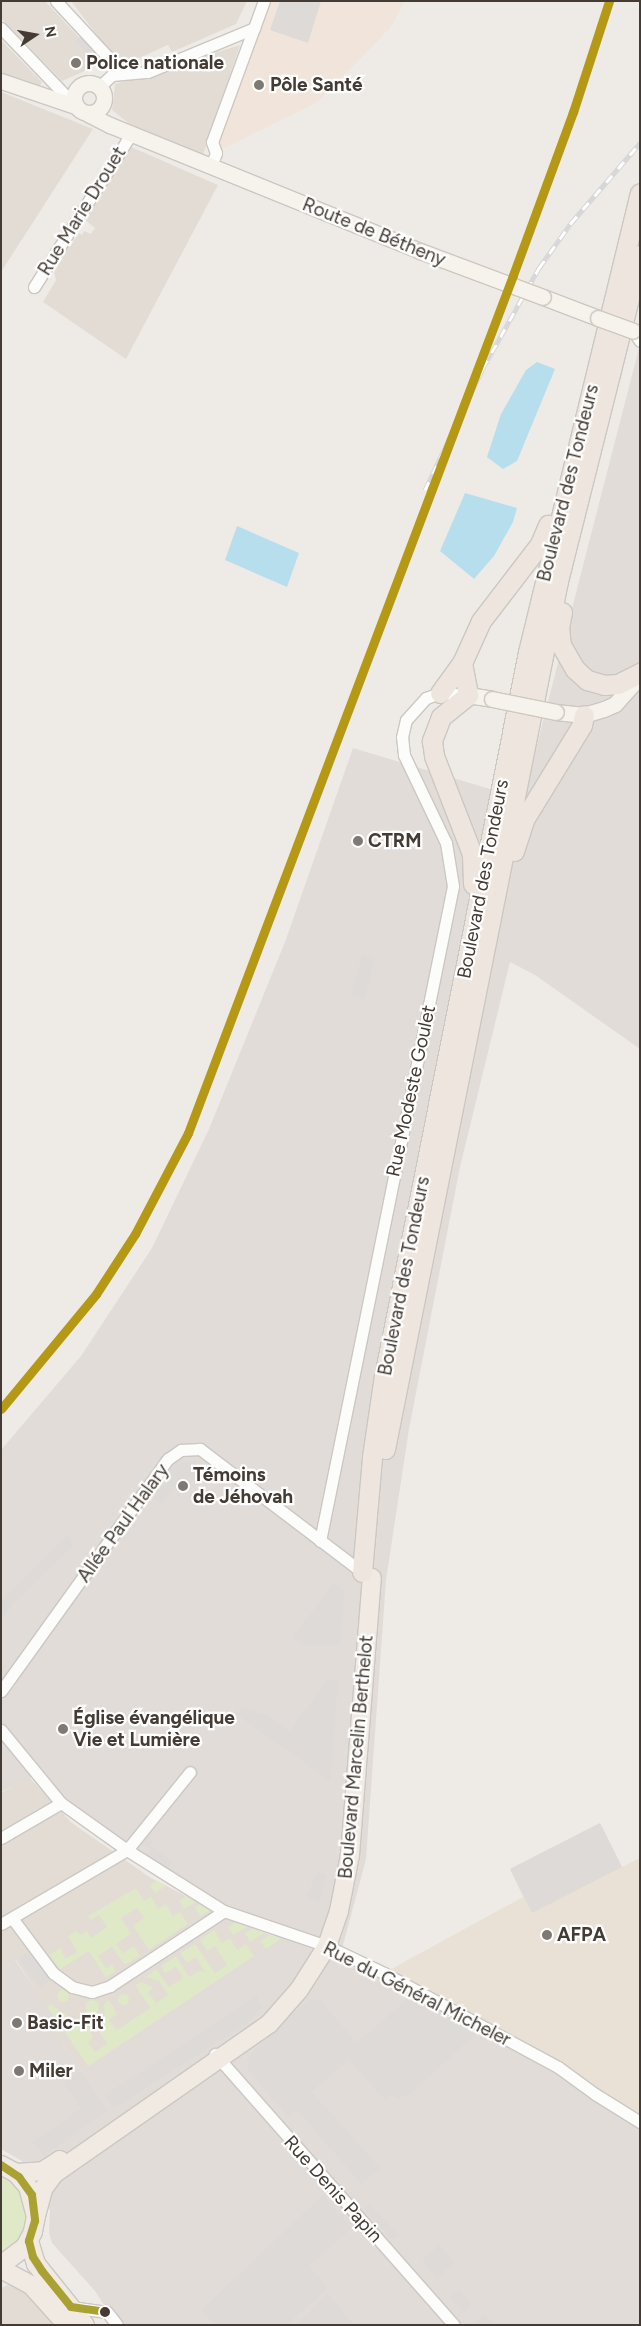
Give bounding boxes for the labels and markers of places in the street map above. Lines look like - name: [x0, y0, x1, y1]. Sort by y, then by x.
- place label: Police nationale: [86, 52, 224, 74]
- marker: Police nationale: [70, 57, 82, 69]
- place label: Pôle Santé: [270, 74, 363, 96]
- marker: Pôle Santé: [252, 78, 266, 92]
- place label: CTRM: [368, 830, 421, 852]
- marker: CTRM: [352, 835, 364, 847]
- place label: Témoins de Jéhovah: [193, 1464, 293, 1508]
- marker: Témoins de Jéhovah: [177, 1480, 189, 1492]
- place label: Église évangélique Vie et Lumière: [73, 1707, 235, 1751]
- marker: Église évangélique Vie et Lumière: [57, 1723, 69, 1735]
- place label: AFPA: [557, 1924, 606, 1946]
- marker: AFPA: [541, 1929, 553, 1941]
- place label: Basic-Fit: [27, 2012, 104, 2034]
- marker: Basic-Fit: [11, 2017, 23, 2029]
- place label: Miler: [29, 2060, 73, 2082]
- marker: Miler: [13, 2065, 25, 2077]
- unlabelled marker: [100, 2307, 110, 2317]

